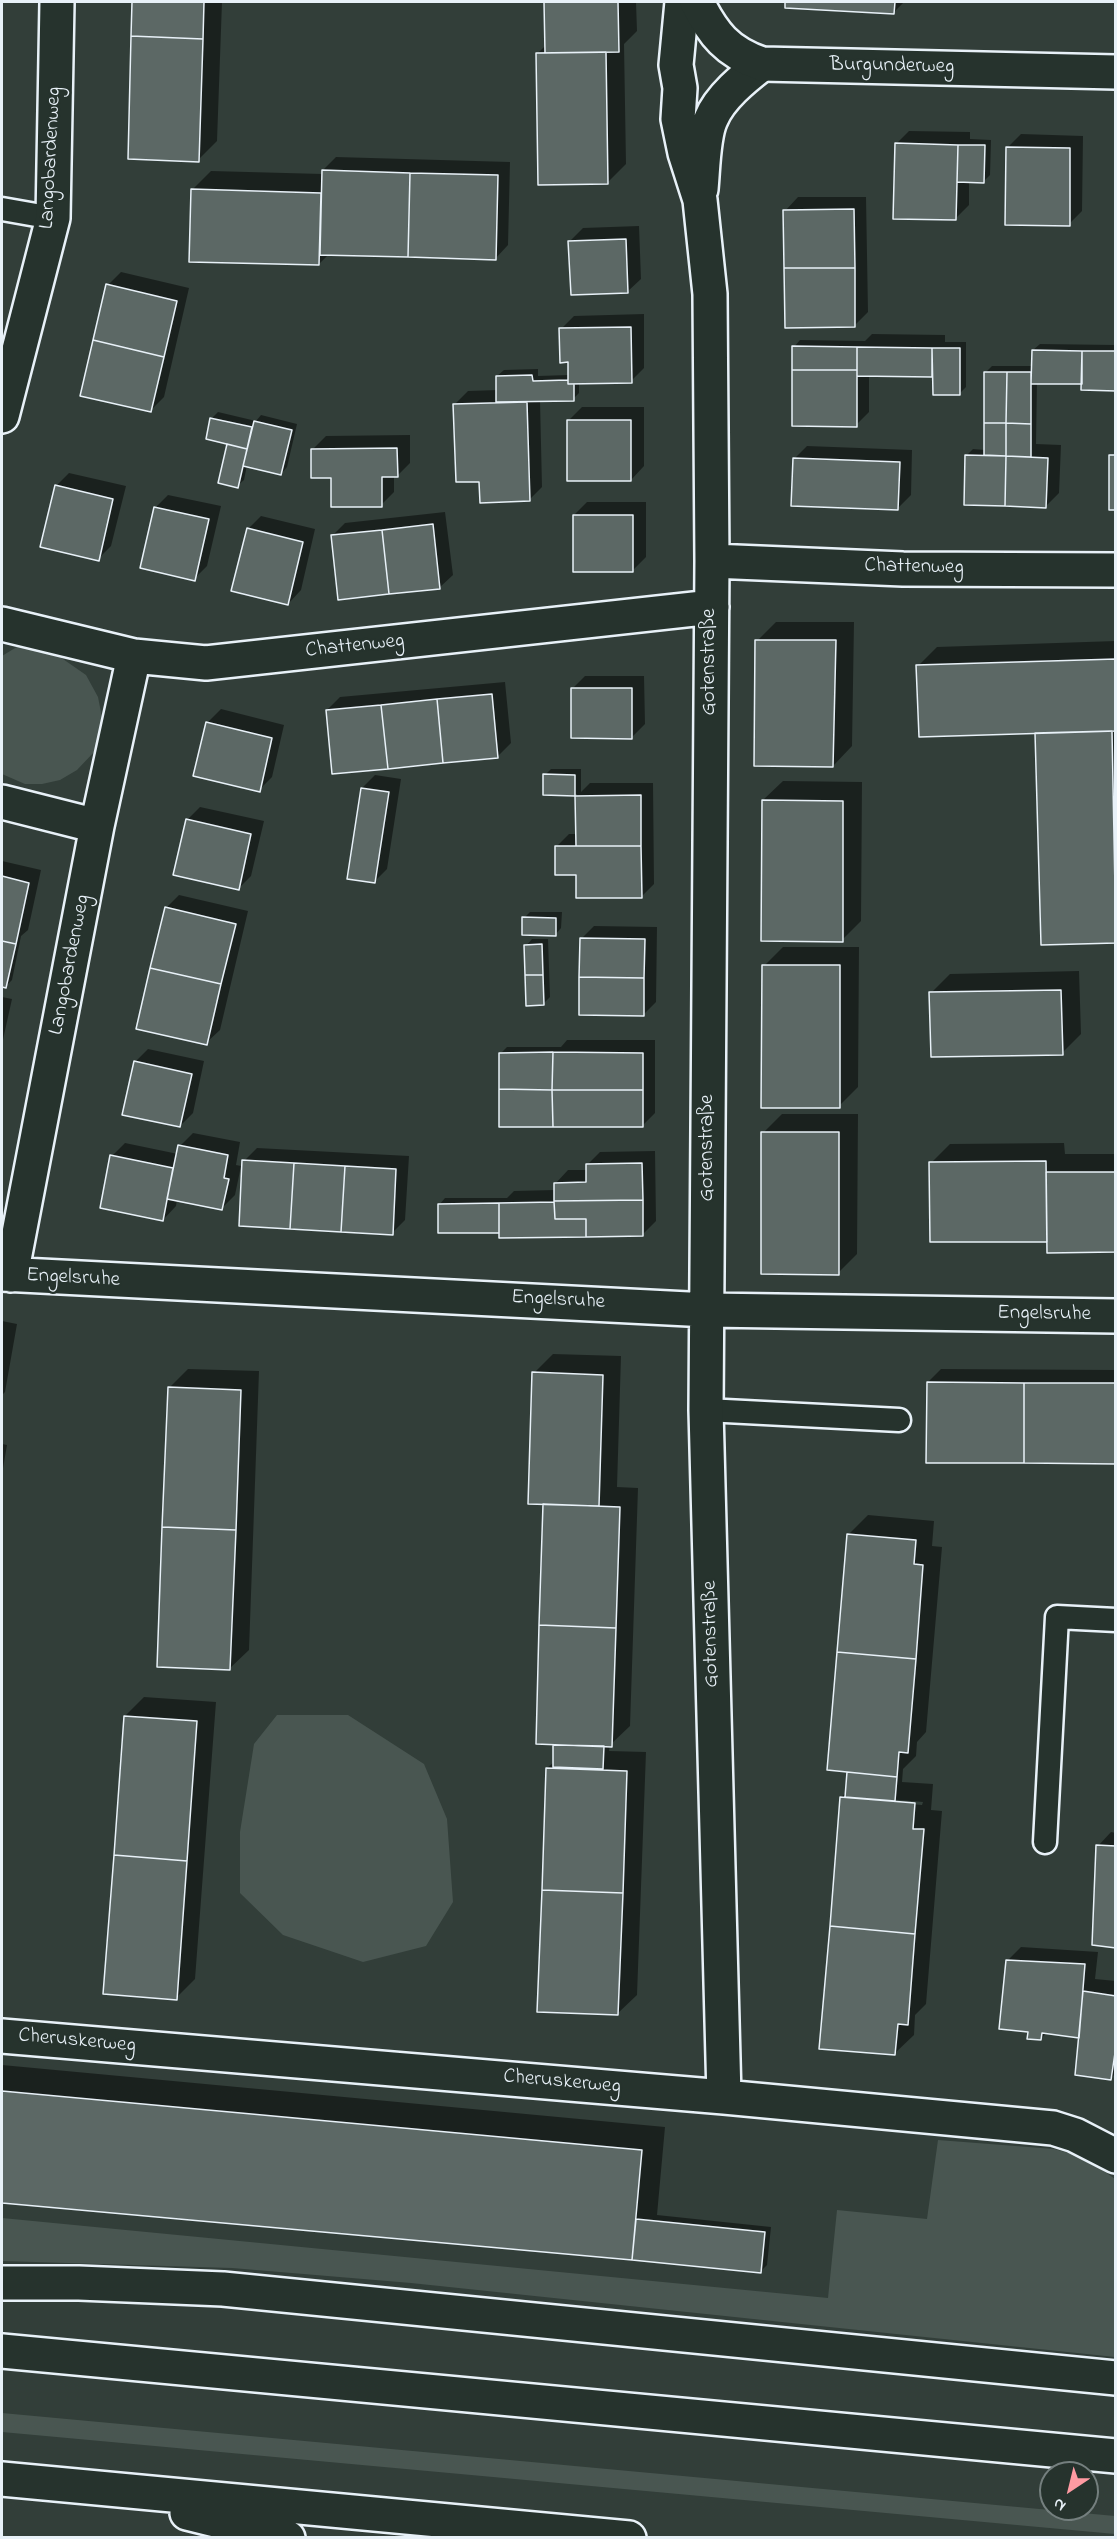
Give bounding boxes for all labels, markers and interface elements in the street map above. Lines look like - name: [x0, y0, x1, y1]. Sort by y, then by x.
- street label: Burgunderweg: [829, 53, 955, 81]
- street label: Langobardenweg: [36, 86, 68, 230]
- street label: Chattenweg: [864, 555, 964, 581]
- street label: Gotenstraße: [698, 609, 724, 715]
- street label: Chattenweg: [304, 629, 406, 665]
- street label: Langobardenweg: [45, 893, 97, 1037]
- street label: Gotenstraße: [696, 1095, 722, 1201]
- street label: Engelsruhe: [25, 1264, 121, 1294]
- street label: Engelsruhe: [510, 1286, 606, 1316]
- street label: Engelsruhe: [997, 1302, 1091, 1328]
- street label: Gotenstraße: [698, 1580, 726, 1688]
- street label: Cheruskerweg: [17, 2024, 137, 2060]
- street label: Cheruskerweg: [502, 2065, 622, 2101]
- north arrow: [1039, 2461, 1099, 2521]
- text: N: [1049, 2491, 1071, 2517]

